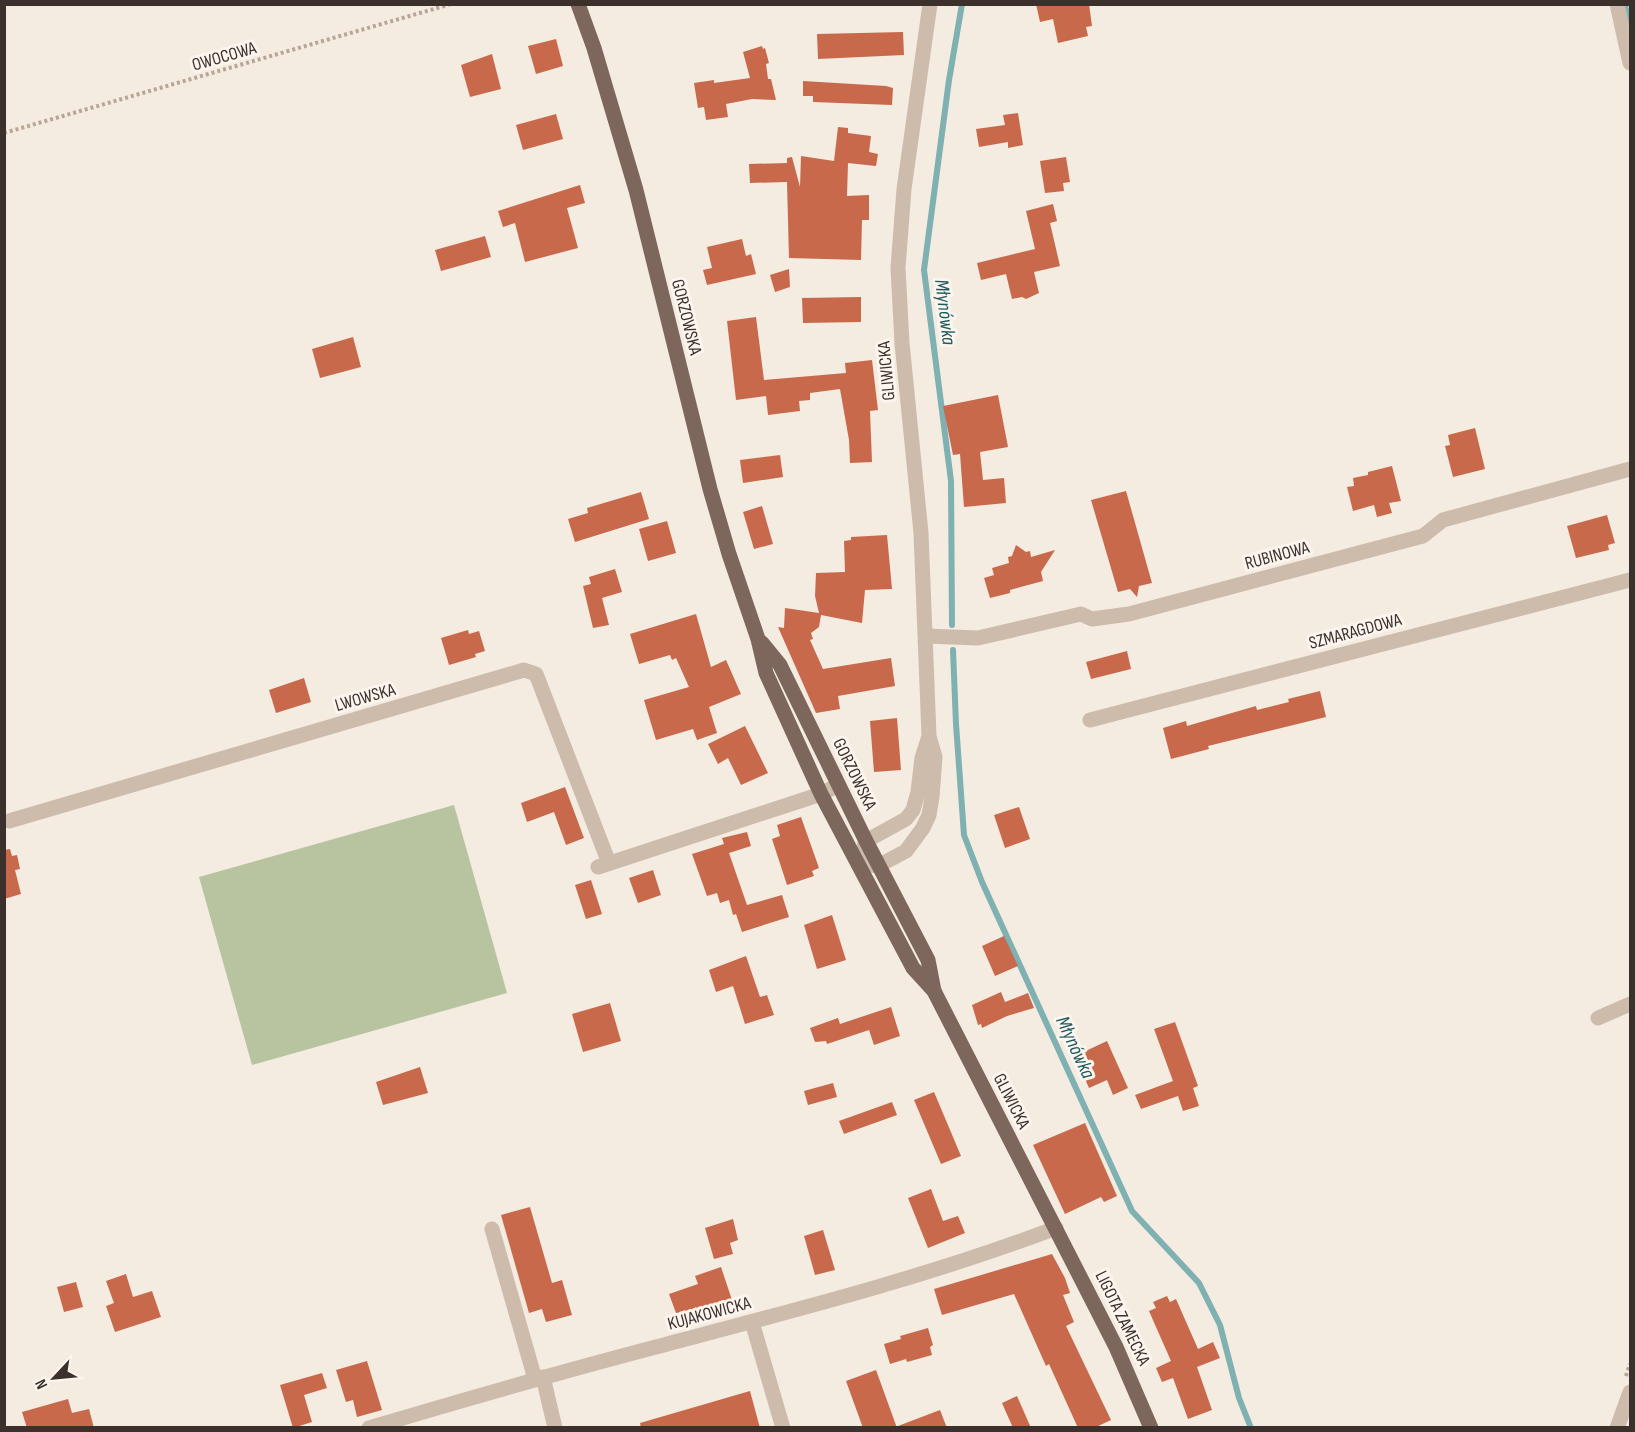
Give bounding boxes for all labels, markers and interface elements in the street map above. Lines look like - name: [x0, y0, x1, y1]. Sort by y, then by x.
- street label: OWOCOWA: [190, 37, 259, 76]
- street label: GORZOWSKA: [667, 277, 706, 357]
- water label: Młynówka: [929, 278, 961, 346]
- street label: GLIWICKA: [873, 340, 900, 401]
- street label: RUBINOWA: [1243, 537, 1312, 574]
- street label: SZMARAGDOWA: [1307, 609, 1404, 654]
- street label: LWOWSKA: [333, 679, 398, 716]
- street label: GORZOWSKA: [828, 735, 881, 814]
- water label: Młynówka: [1050, 1012, 1100, 1082]
- street label: GLIWICKA: [989, 1070, 1035, 1133]
- street label: LIGOTA ZAMECKA: [1091, 1267, 1155, 1369]
- street label: KUJAKOWICKA: [665, 1292, 753, 1335]
- north arrow: [24, 1348, 84, 1408]
- text: N: [31, 1376, 52, 1392]

